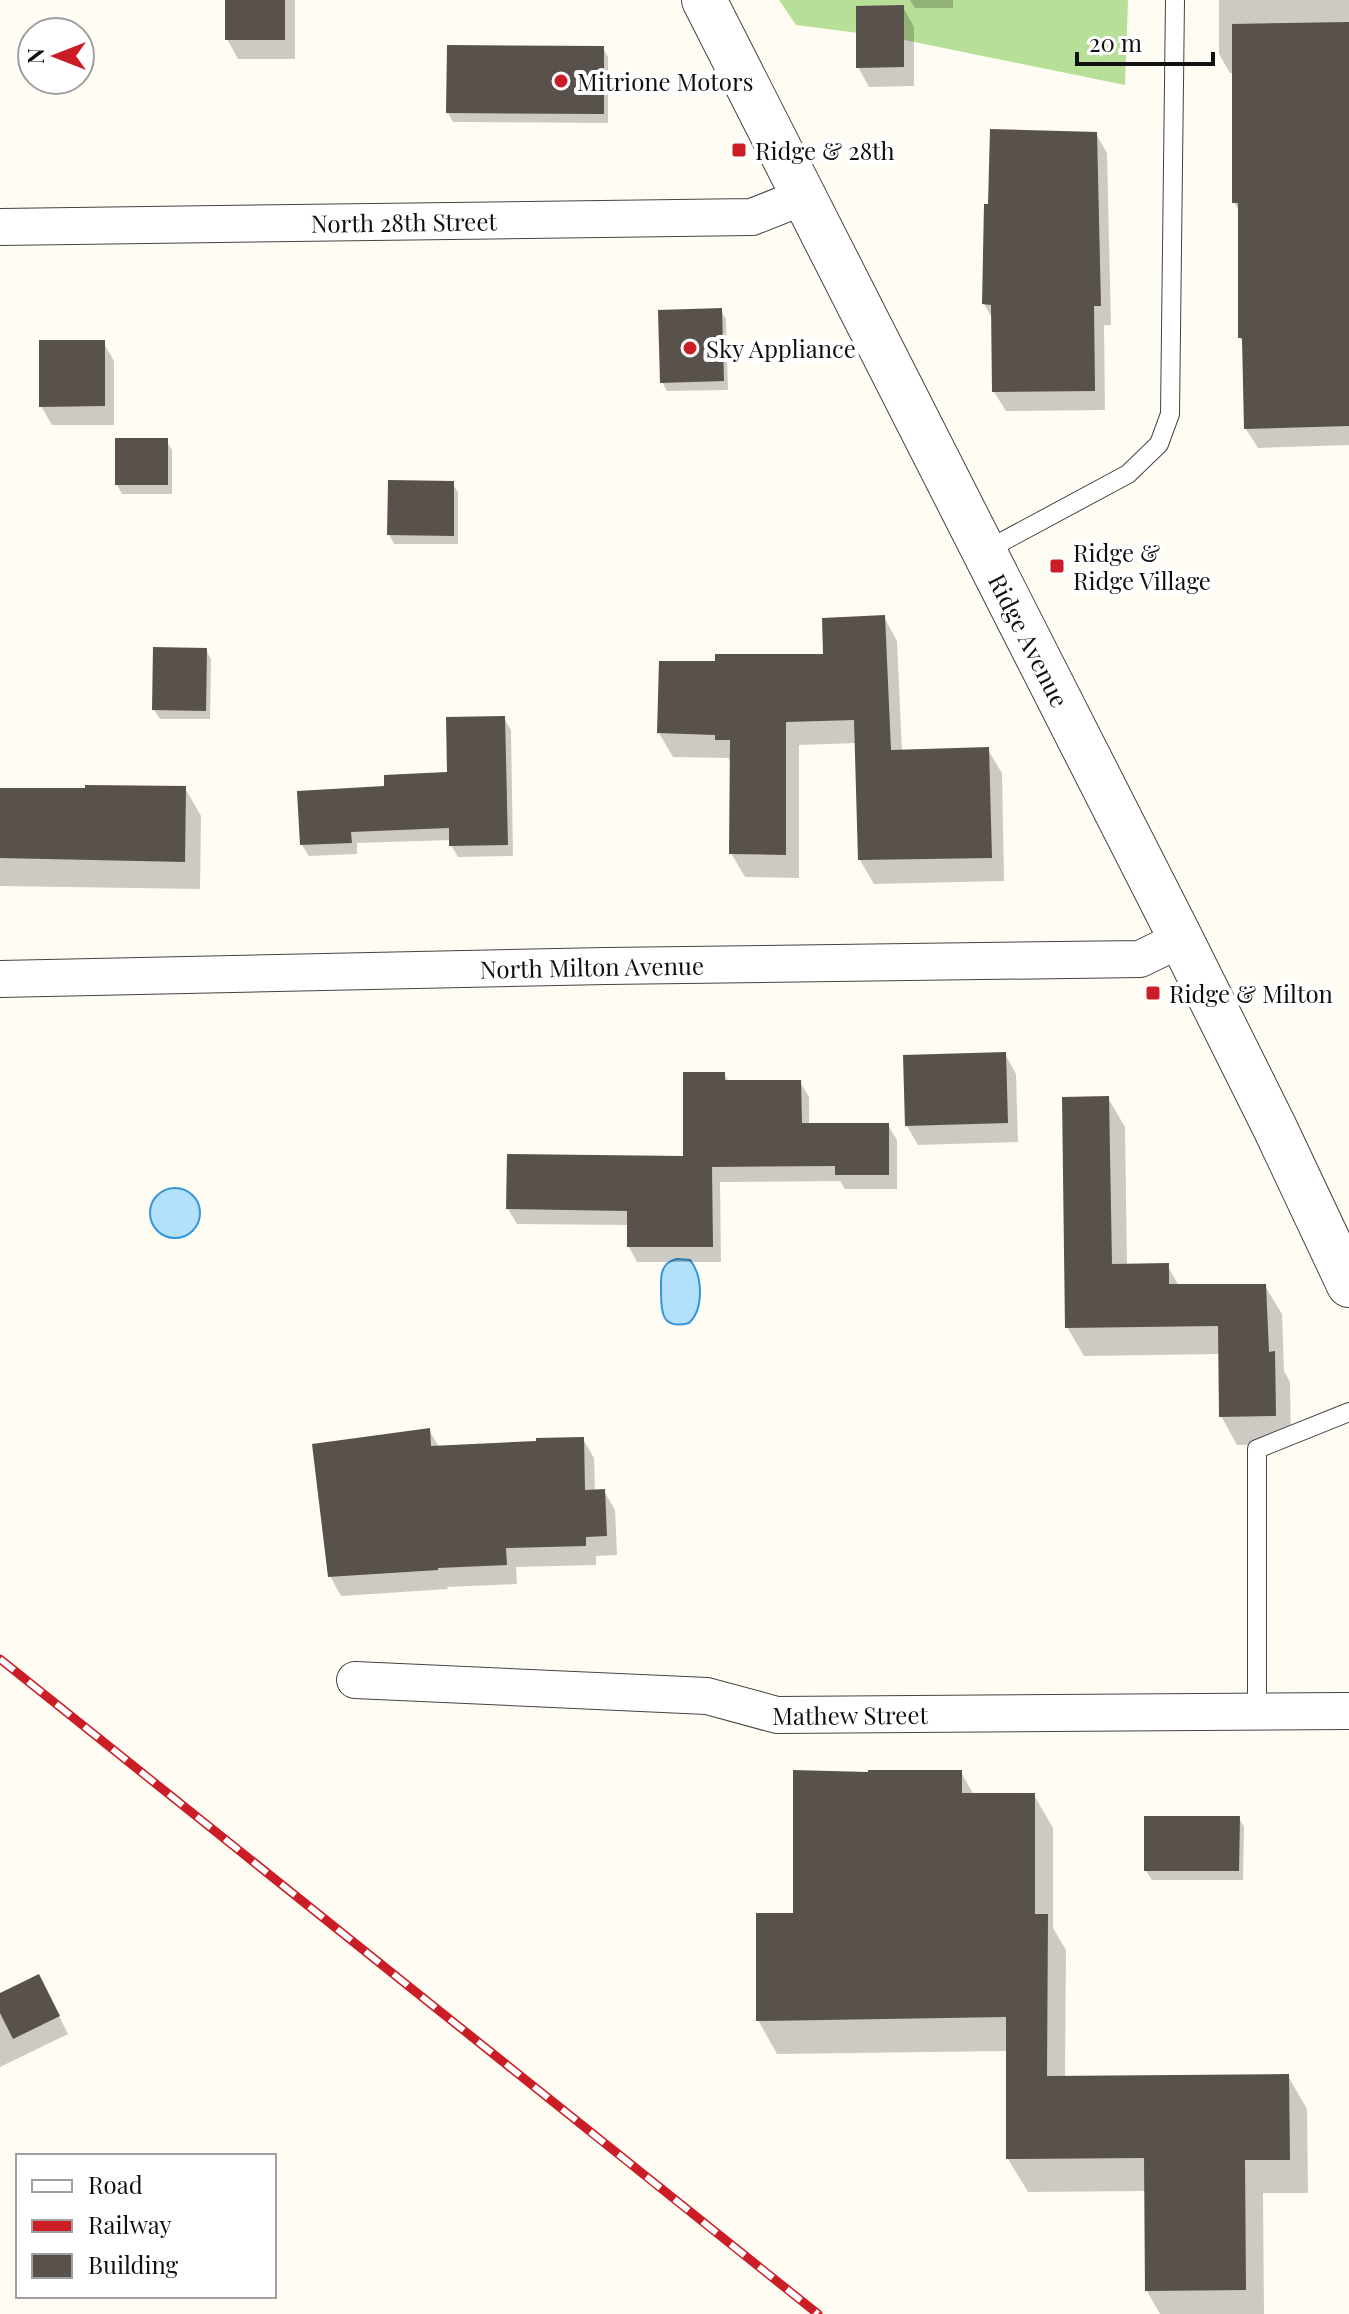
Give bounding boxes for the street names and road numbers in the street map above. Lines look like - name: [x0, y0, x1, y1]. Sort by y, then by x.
- street label: North 28th Street: [311, 204, 498, 239]
- street label: Ridge Avenue: [982, 568, 1076, 712]
- street label: North Milton Avenue: [479, 949, 704, 985]
- street label: Mathew Street: [772, 1698, 929, 1731]

